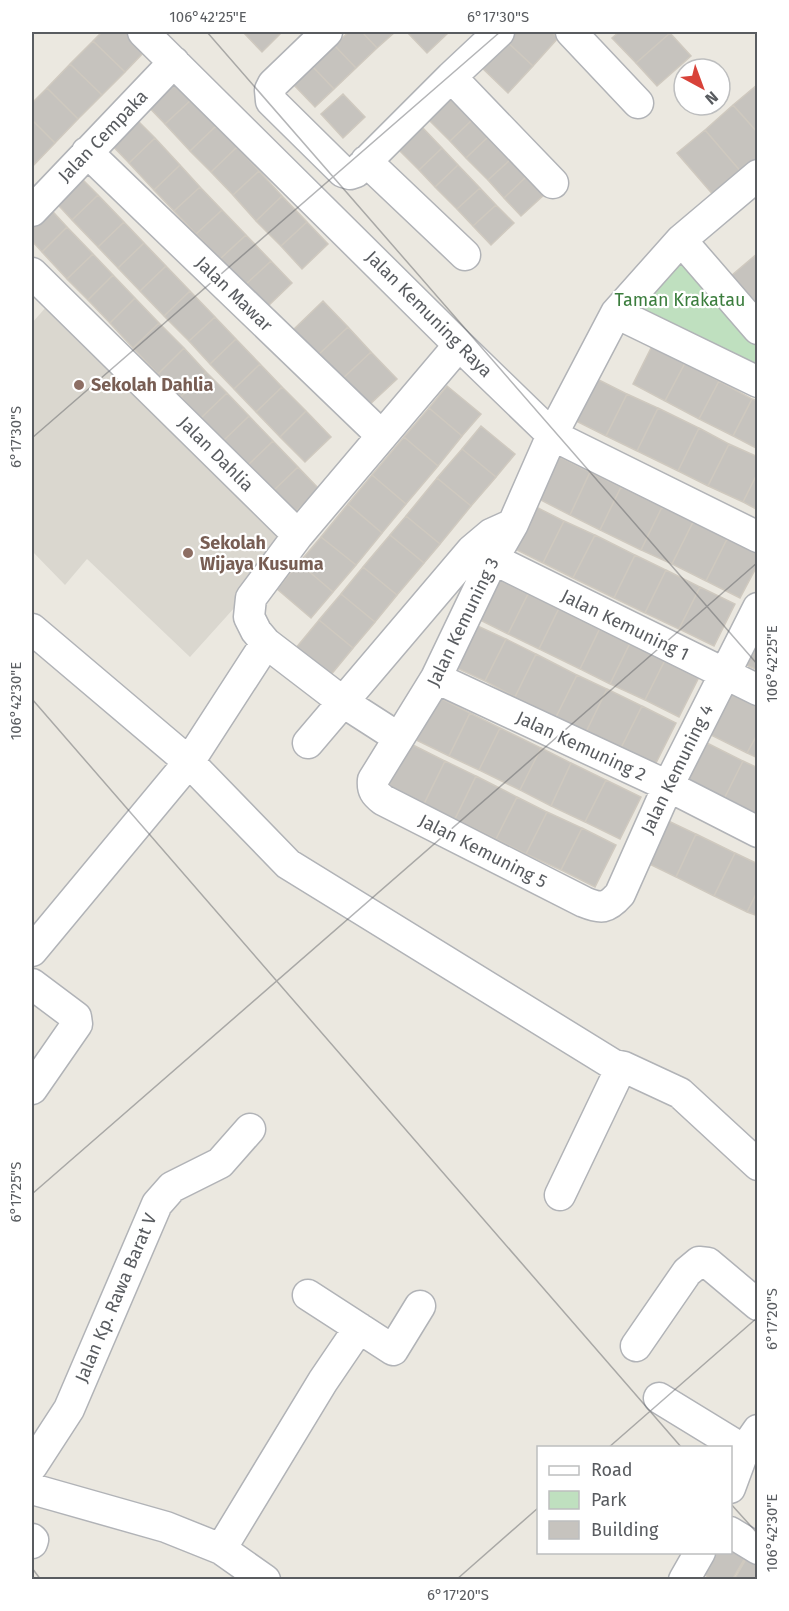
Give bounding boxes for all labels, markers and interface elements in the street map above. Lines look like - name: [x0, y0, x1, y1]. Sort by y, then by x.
- text: 106°42'25"E: [169, 8, 247, 26]
- text: 6°17'30"S: [467, 8, 529, 26]
- north arrow: [672, 57, 732, 117]
- street label: Jalan Cempaka: [54, 85, 152, 187]
- text: N: [701, 87, 722, 109]
- street label: Jalan Kemuning Raya: [361, 246, 497, 382]
- street label: Jalan Mawar: [191, 252, 277, 336]
- park label: Taman Krakatau: [615, 289, 745, 311]
- place label: Sekolah Dahlia: [91, 374, 213, 396]
- marker: Sekolah Dahlia: [72, 378, 86, 392]
- text: 6°17'30"S: [7, 406, 25, 468]
- street label: Jalan Dahlia: [174, 412, 258, 496]
- place label: Sekolah Wijaya Kusuma: [200, 532, 324, 575]
- marker: Sekolah Wijaya Kusuma: [181, 546, 195, 560]
- street label: Jalan Kemuning 3: [422, 554, 504, 690]
- street label: Jalan Kemuning 1: [557, 585, 693, 665]
- text: 106°42'25"E: [763, 625, 781, 703]
- text: 106°42'30"E: [7, 662, 25, 740]
- street label: Jalan Kemuning 4: [636, 700, 718, 837]
- street label: Jalan Kemuning 2: [513, 706, 649, 786]
- street label: Jalan Kemuning 5: [415, 809, 551, 893]
- text: 6°17'25"S: [7, 1162, 25, 1222]
- street label: Jalan Kp. Rawa Barat V: [70, 1210, 162, 1386]
- text: 6°17'20"S: [763, 1288, 781, 1350]
- legend: [537, 1446, 732, 1554]
- text: Road: [591, 1459, 633, 1481]
- text: Park: [591, 1489, 627, 1511]
- text: 106°42'30"E: [763, 1494, 781, 1572]
- text: Building: [591, 1519, 659, 1541]
- text: 6°17'20"S: [427, 1586, 489, 1604]

